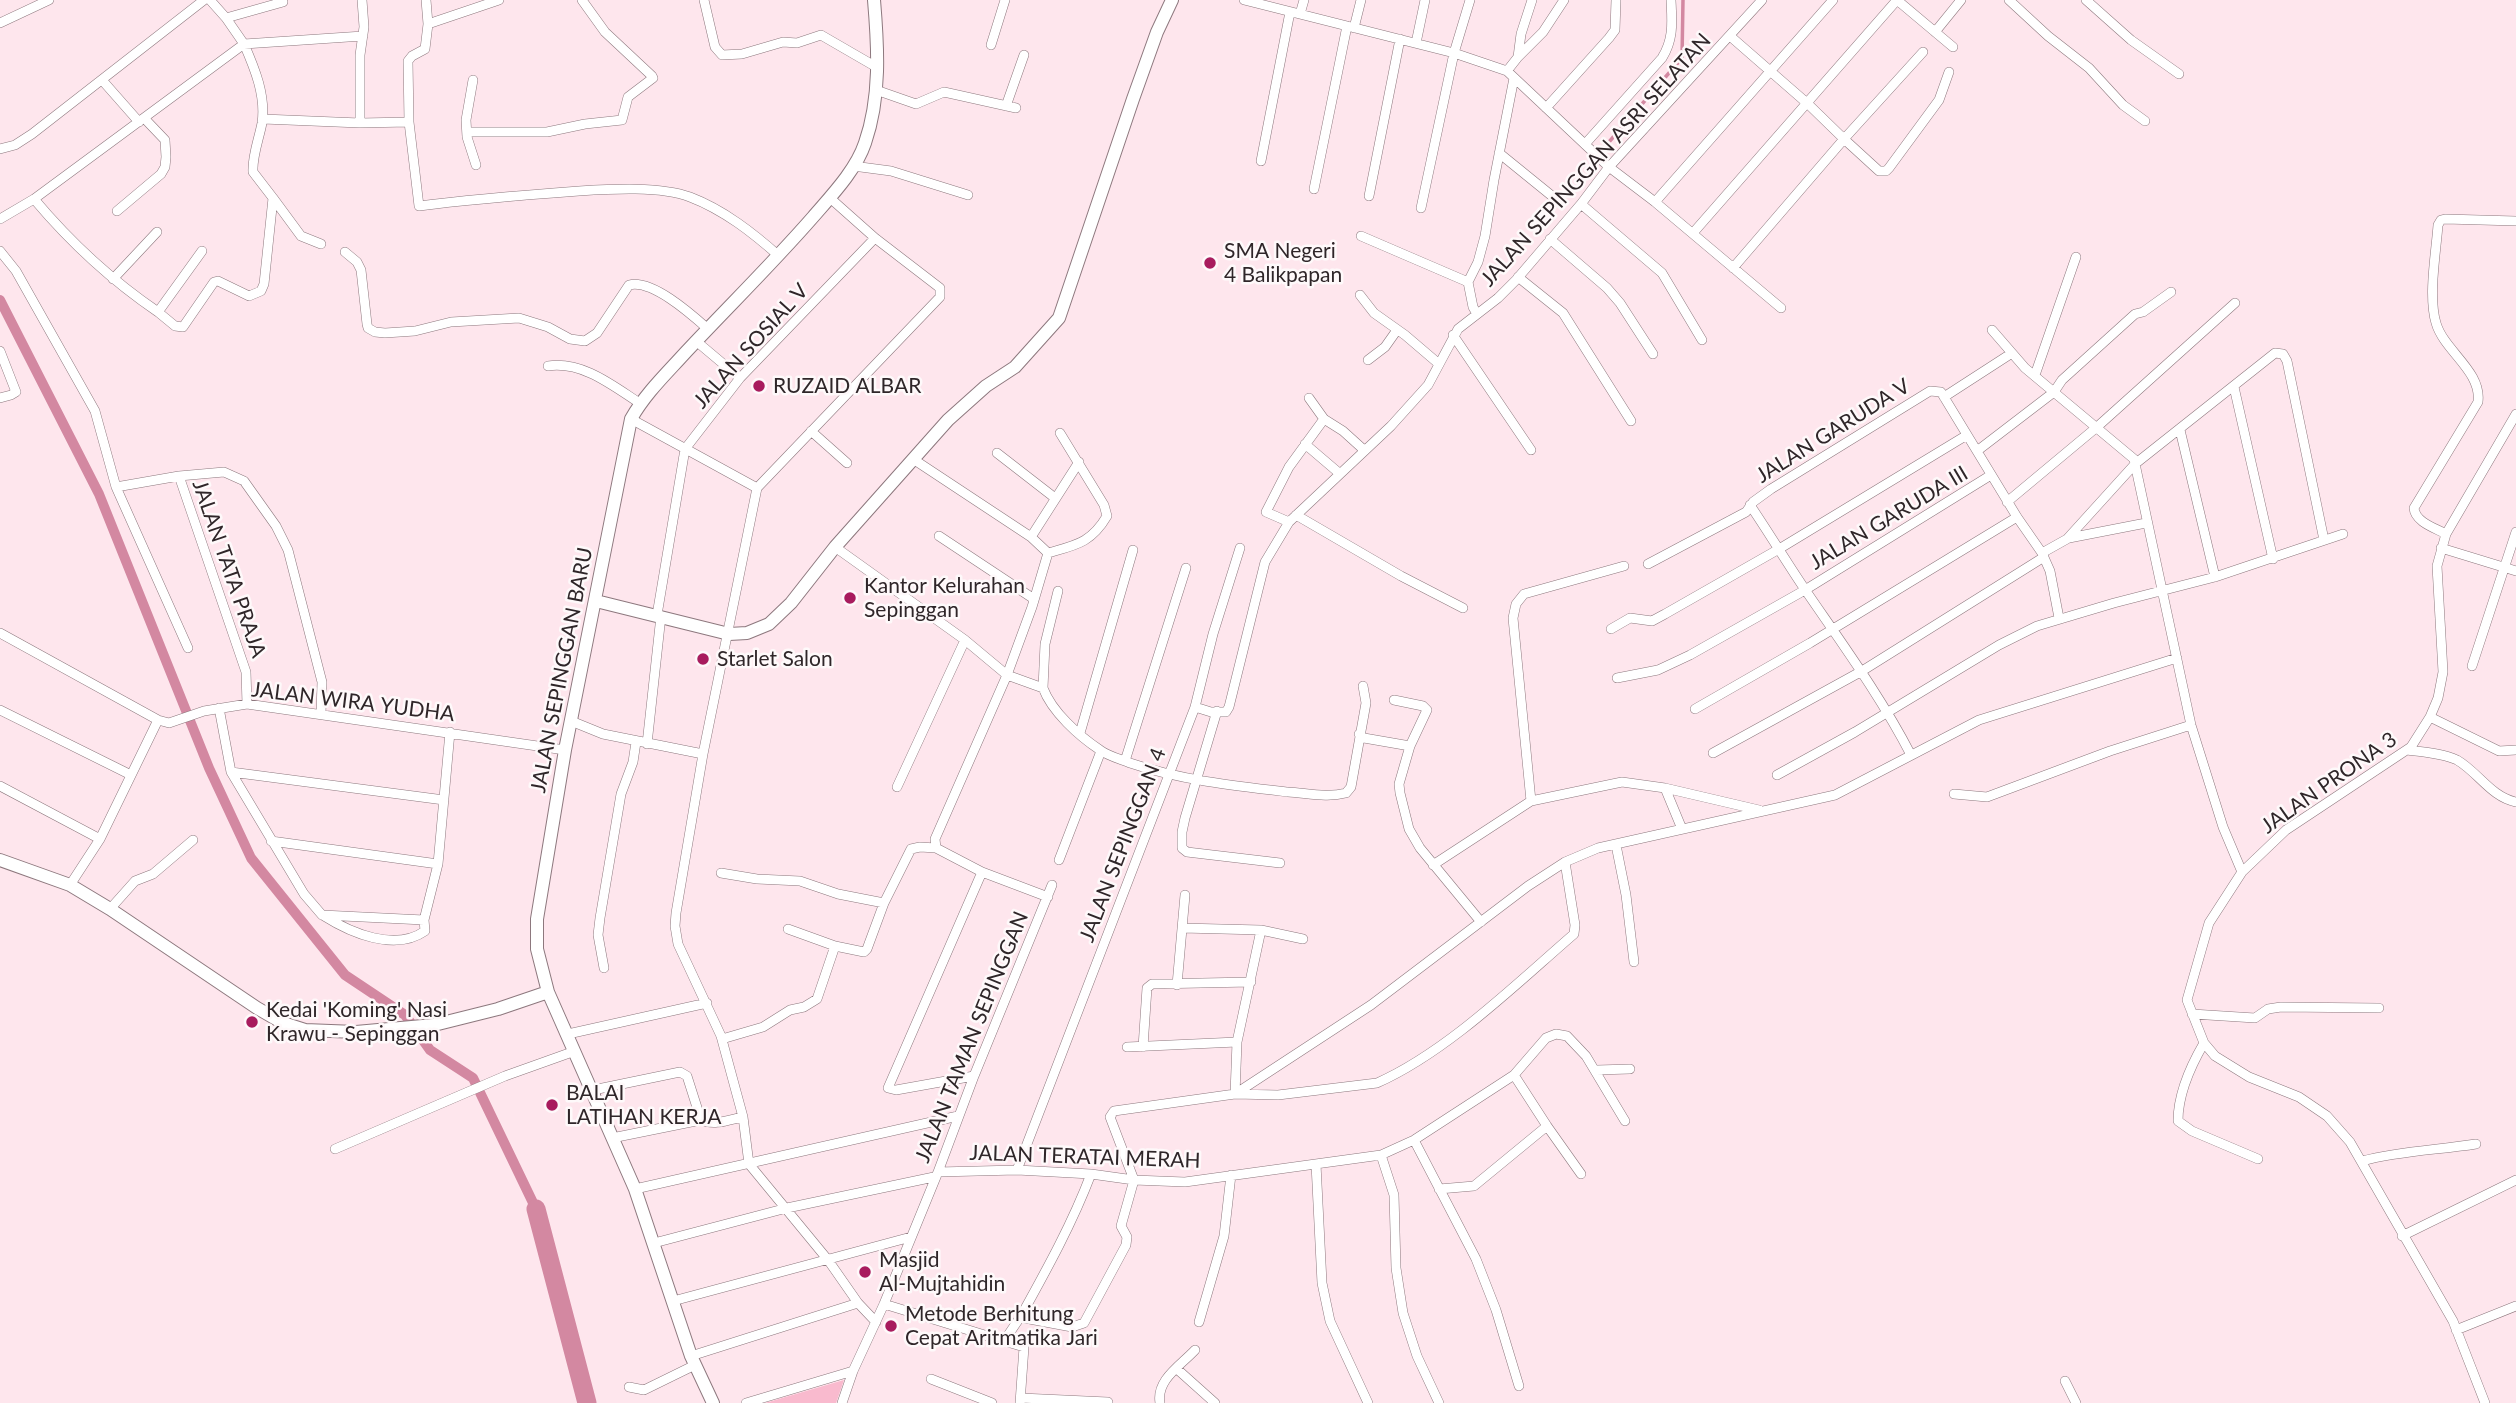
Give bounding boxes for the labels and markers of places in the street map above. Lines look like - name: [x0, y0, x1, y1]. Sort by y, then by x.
- place label: SMA Negeri 4 Balikpapan: [1224, 238, 1342, 288]
- marker: SMA Negeri 4 Balikpapan: [1202, 255, 1218, 271]
- place label: RUZAID ALBAR: [773, 373, 921, 399]
- marker: RUZAID ALBAR: [751, 378, 767, 394]
- place label: Kantor Kelurahan Sepinggan: [864, 573, 1025, 623]
- marker: Kantor Kelurahan Sepinggan: [842, 590, 858, 606]
- place label: Starlet Salon: [717, 646, 833, 672]
- marker: Starlet Salon: [695, 651, 711, 667]
- place label: Kedai 'Koming' Nasi Krawu - Sepinggan: [266, 997, 447, 1047]
- marker: Kedai 'Koming' Nasi Krawu - Sepinggan: [244, 1014, 260, 1030]
- place label: BALAI LATIHAN KERJA: [566, 1080, 722, 1130]
- marker: BALAI LATIHAN KERJA: [544, 1097, 560, 1113]
- place label: Masjid Al-Mujtahidin: [879, 1247, 1005, 1297]
- marker: Masjid Al-Mujtahidin: [857, 1264, 873, 1280]
- place label: Metode Berhitung Cepat Aritmatika Jari: [905, 1301, 1098, 1351]
- marker: Metode Berhitung Cepat Aritmatika Jari: [883, 1318, 899, 1334]

